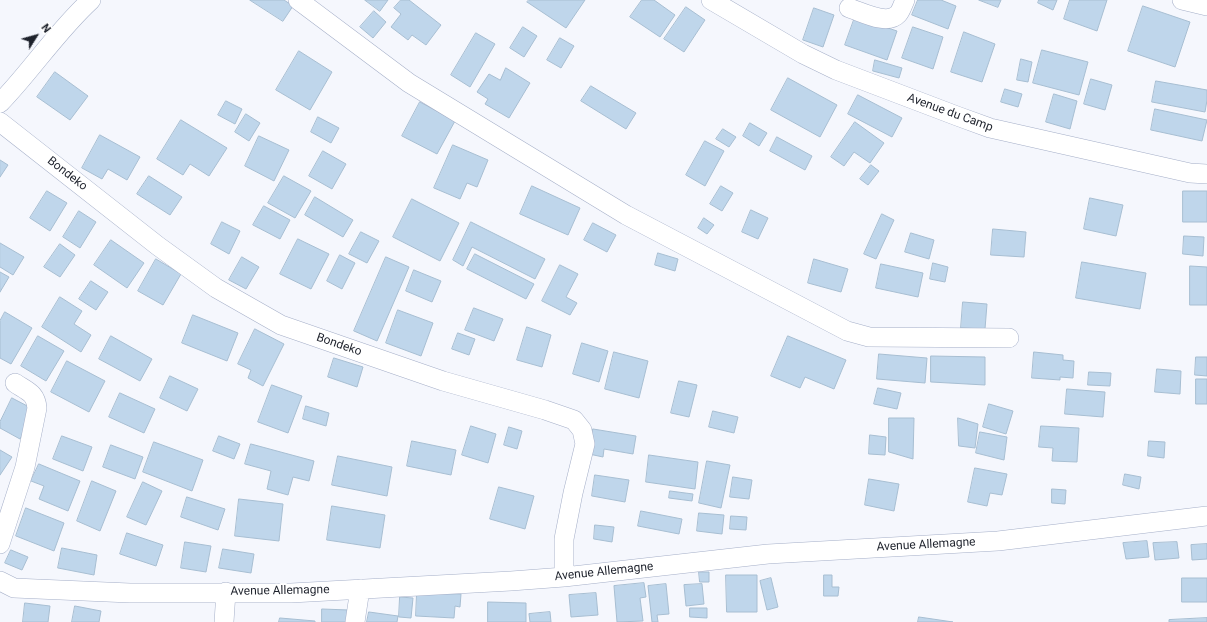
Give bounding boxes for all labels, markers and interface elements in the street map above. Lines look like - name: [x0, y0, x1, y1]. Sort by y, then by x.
- north arrow: [16, 16, 56, 56]
- text: N: [38, 21, 54, 35]
- street label: Avenue du Camp: [905, 91, 995, 135]
- street label: Bondeko: [44, 154, 90, 194]
- street label: Bondeko: [314, 331, 364, 359]
- street label: Avenue Allemagne: [876, 535, 976, 555]
- street label: Avenue Allemagne: [554, 560, 654, 584]
- street label: Avenue Allemagne: [230, 583, 330, 599]

